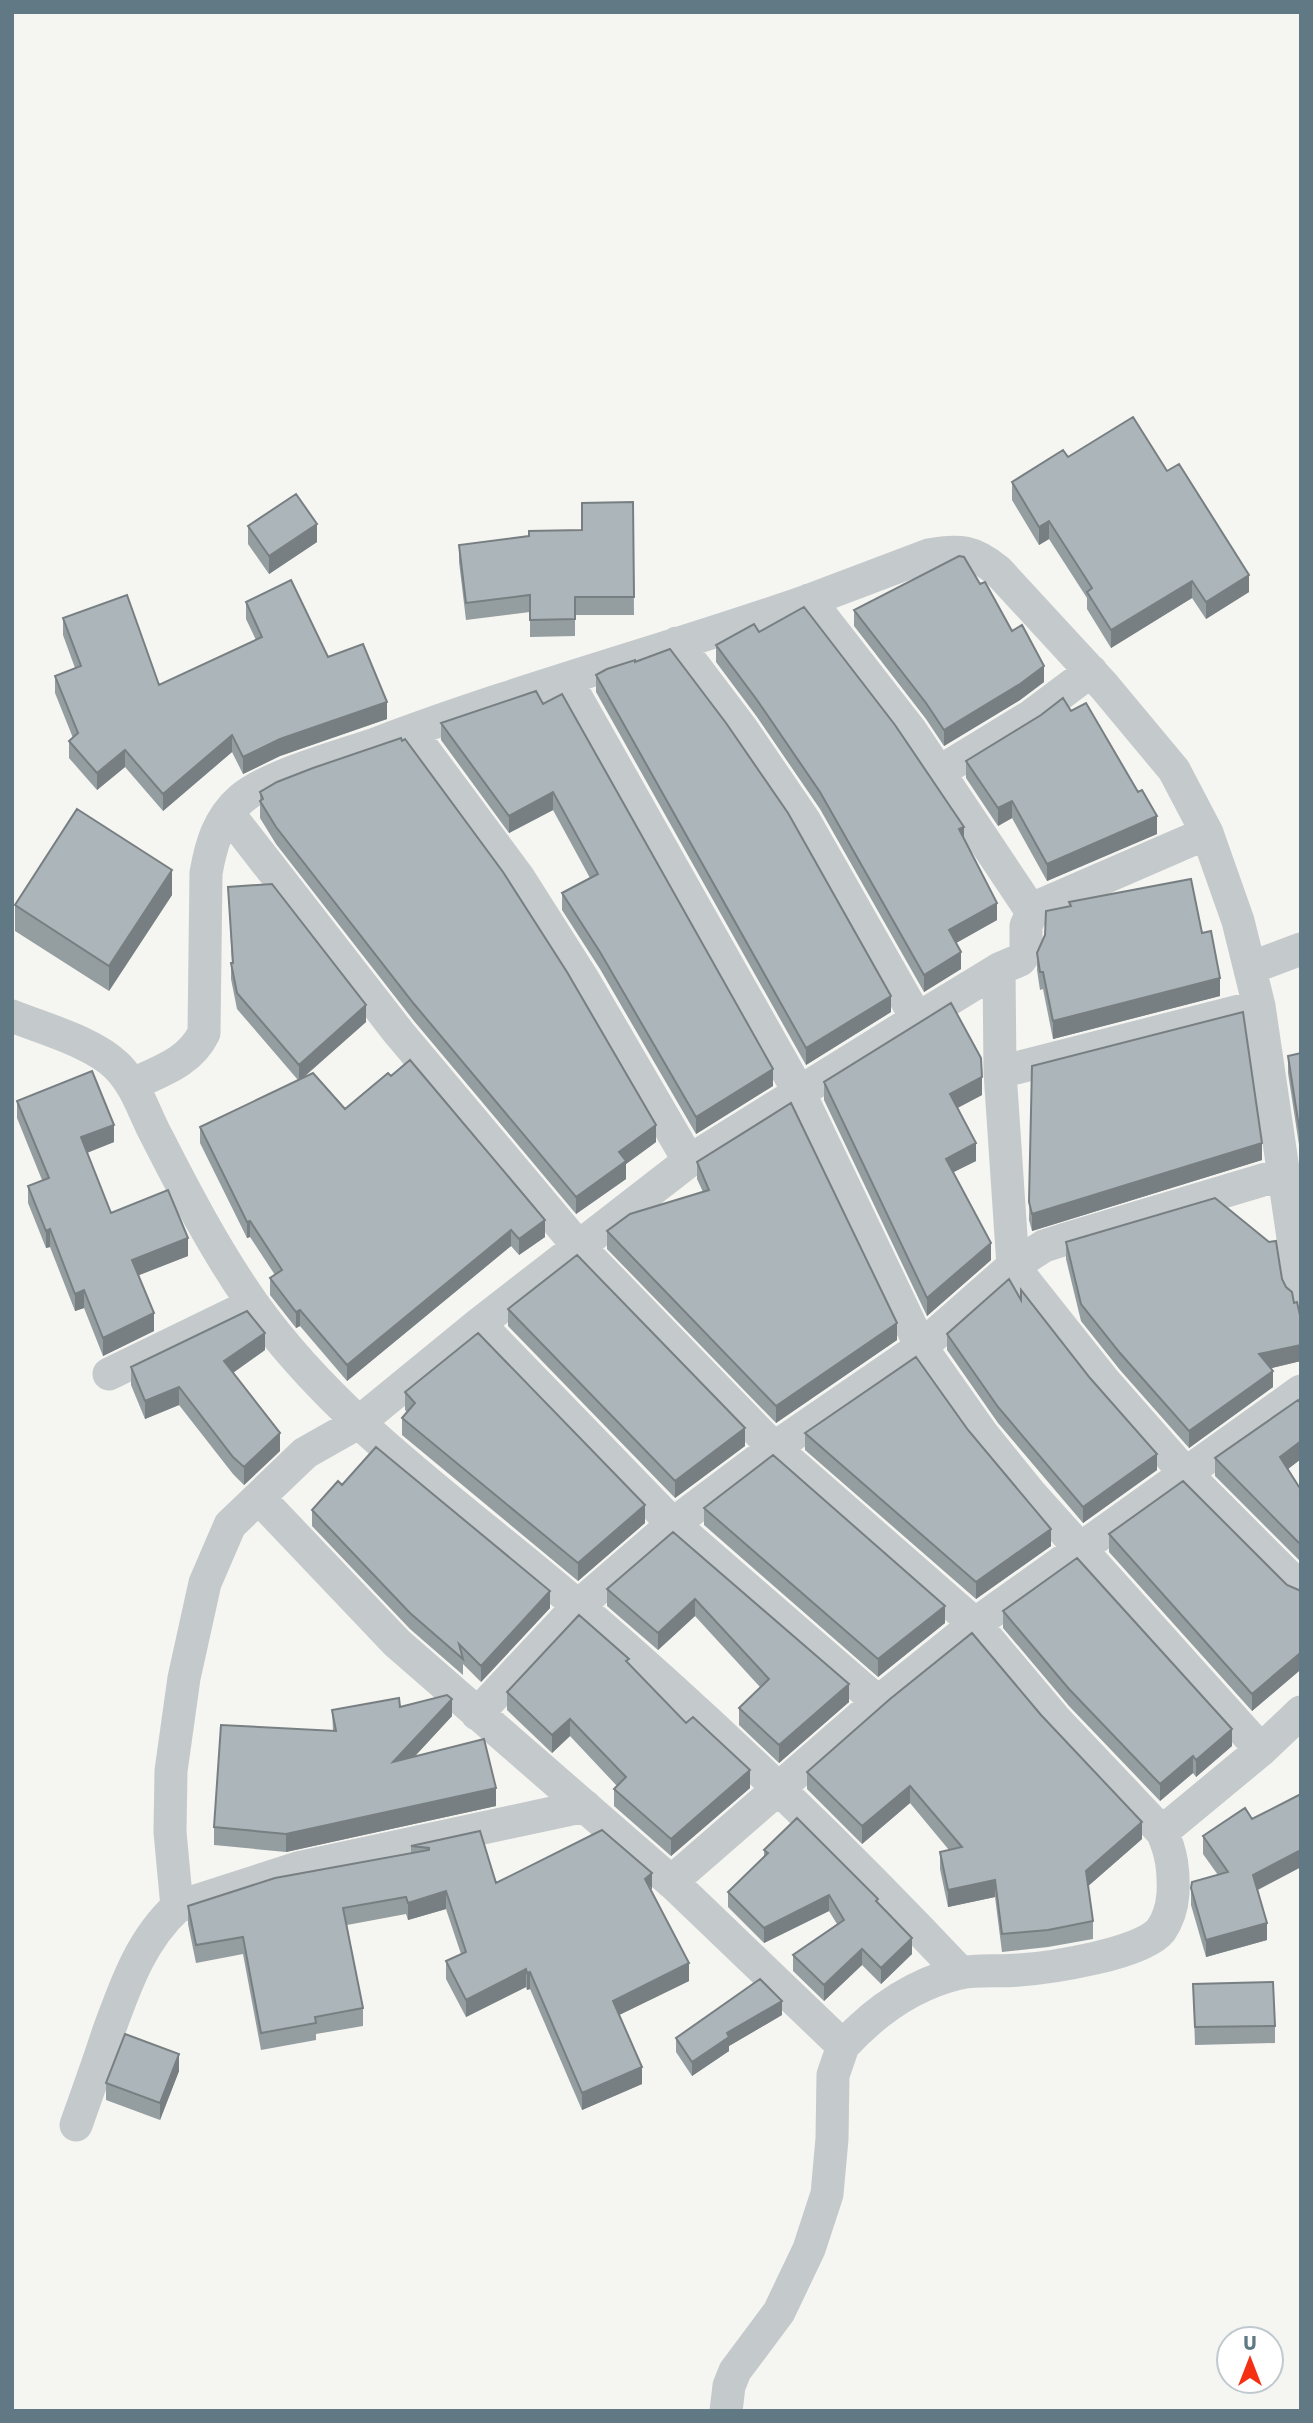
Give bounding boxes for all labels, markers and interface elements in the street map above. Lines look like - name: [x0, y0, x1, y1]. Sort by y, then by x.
- north arrow: [1215, 2325, 1285, 2395]
- text: U: [1243, 2330, 1257, 2357]

